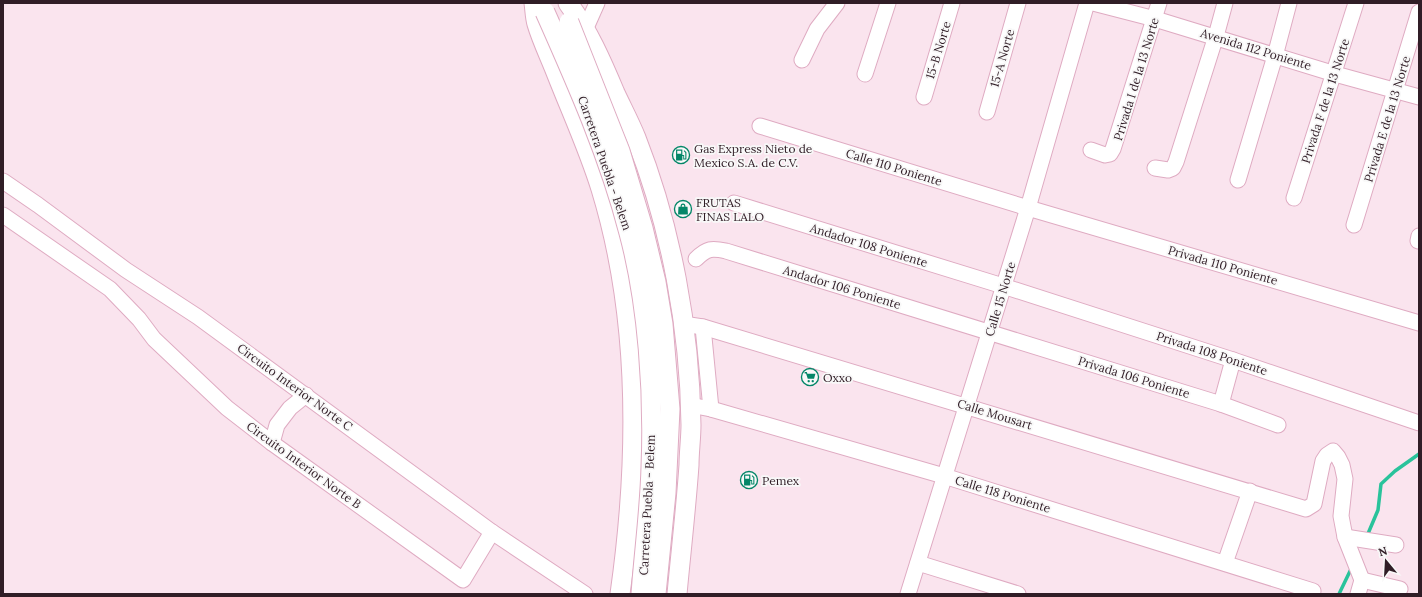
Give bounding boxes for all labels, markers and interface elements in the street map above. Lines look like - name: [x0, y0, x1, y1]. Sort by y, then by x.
- street label: Privada I de la 13 Norte: [1110, 15, 1162, 142]
- street label: 15-B Norte: [922, 19, 954, 81]
- street label: Avenida 112 Poniente: [1198, 25, 1314, 73]
- street label: 15-A Norte: [987, 27, 1018, 89]
- street label: Privada F de la 13 Norte: [1298, 36, 1352, 165]
- street label: Privada E de la 13 Norte: [1361, 54, 1414, 184]
- street label: Carretera Puebla - Belem: [575, 94, 635, 232]
- place label: Gas Express Nieto de Mexico S.A. de C.V.: [694, 141, 813, 170]
- fuel station icon: Gas Express Nieto de Mexico S.A. de C.V.: [671, 145, 691, 165]
- street label: Calle 110 Poniente: [844, 145, 944, 189]
- place label: FRUTAS FINAS LALO: [696, 195, 764, 224]
- shop icon: FRUTAS FINAS LALO: [673, 199, 693, 219]
- street label: Andador 108 Poniente: [807, 220, 930, 270]
- street label: Privada 110 Poniente: [1166, 242, 1280, 288]
- street label: Calle 15 Norte: [982, 259, 1019, 338]
- street label: Andador 106 Poniente: [780, 262, 903, 312]
- street label: Privada 108 Poniente: [1155, 328, 1270, 378]
- street label: Circuito Interior Norte C: [234, 340, 356, 434]
- street label: Privada 106 Poniente: [1076, 353, 1192, 401]
- supermarket icon: Oxxo: [800, 367, 820, 387]
- place label: Oxxo: [823, 370, 852, 385]
- street label: Calle Mousart: [956, 395, 1035, 433]
- street label: Circuito Interior Norte B: [244, 418, 364, 512]
- street label: Carretera Puebla - Belem: [636, 434, 658, 576]
- fuel station icon: Pemex: [739, 470, 759, 490]
- street label: Calle 118 Poniente: [953, 472, 1053, 516]
- place label: Pemex: [762, 473, 800, 488]
- north arrow: [1366, 541, 1406, 581]
- text: N: [1377, 543, 1390, 559]

